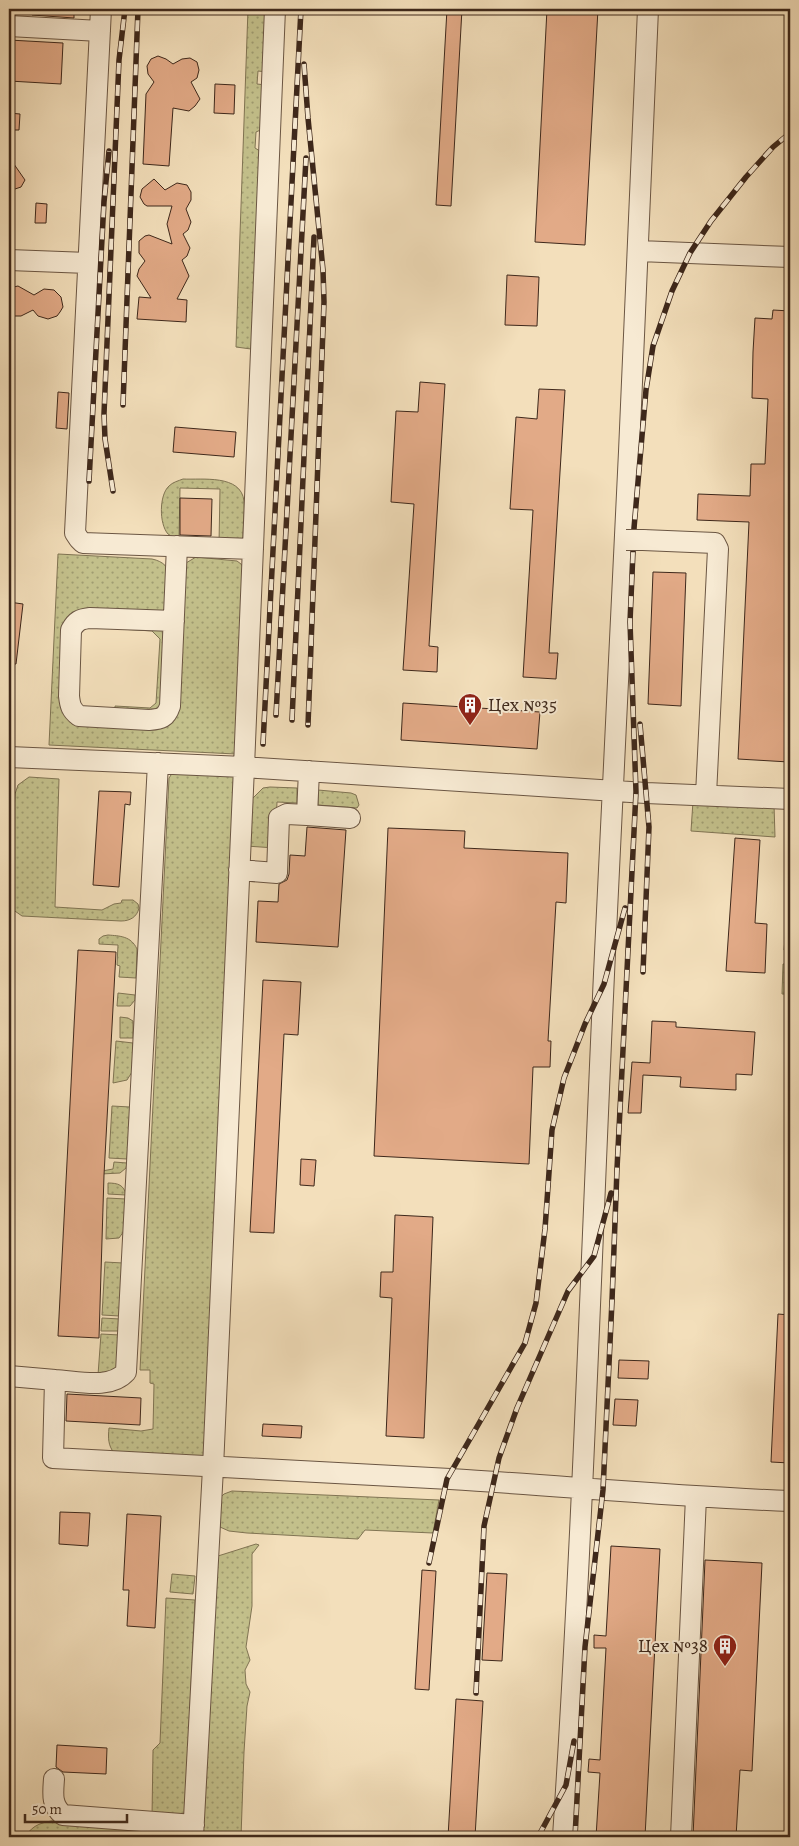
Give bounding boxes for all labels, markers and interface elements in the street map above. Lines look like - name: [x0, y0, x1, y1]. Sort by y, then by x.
- building icon: Цех №35: [457, 692, 483, 726]
- place label: Цех №35: [488, 692, 557, 718]
- place label: Цех №38: [638, 1633, 708, 1659]
- building icon: Цех №38: [712, 1633, 738, 1667]
- scale bar: [25, 1791, 128, 1823]
- text: 50 m: [32, 1799, 62, 1819]

